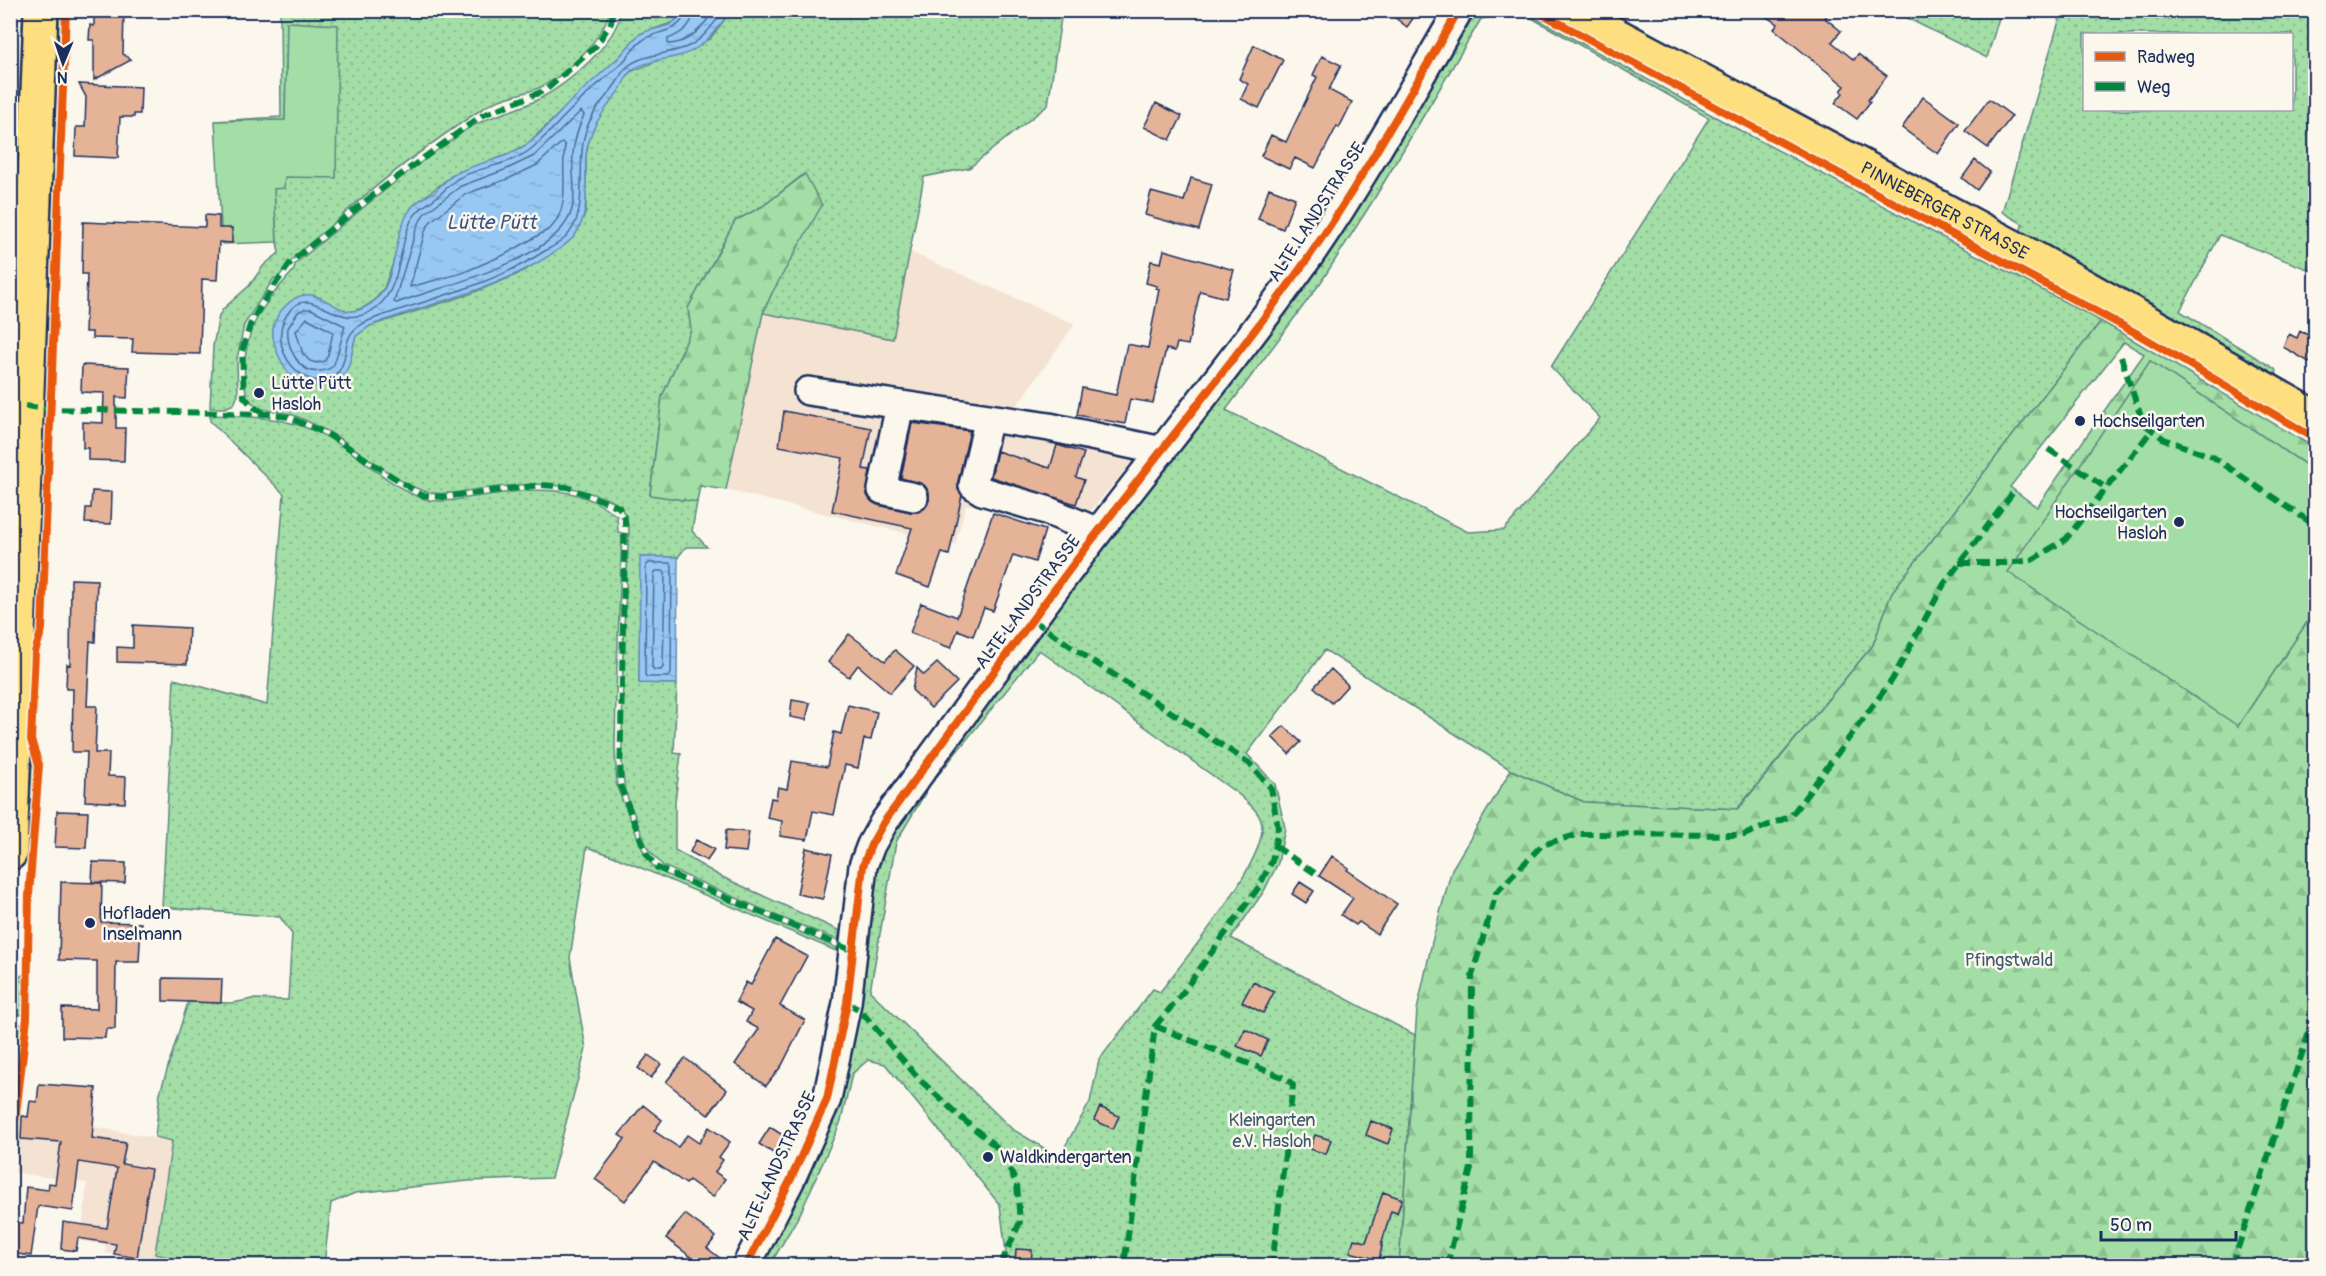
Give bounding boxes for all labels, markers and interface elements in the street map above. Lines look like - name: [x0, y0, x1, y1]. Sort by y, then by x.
- north arrow: [33, 33, 93, 93]
- legend: [2083, 33, 2293, 111]
- text: Radweg: [2137, 46, 2195, 69]
- text: N: [57, 67, 68, 87]
- text: Weg: [2137, 76, 2170, 99]
- street label: ALTE LANDSTRASSE: [1263, 138, 1371, 286]
- street label: PINNEBERGER STRASSE: [1857, 156, 2033, 265]
- water label: Lütte Pütt: [446, 210, 538, 235]
- place label: Lütte Pütt Hasloh: [271, 372, 352, 416]
- marker: Lütte Pütt Hasloh: [252, 386, 266, 400]
- place label: Hochseilgarten: [2092, 410, 2205, 433]
- marker: Hochseilgarten: [2073, 414, 2087, 428]
- place label: Hochseilgarten Hasloh: [2054, 501, 2167, 545]
- marker: Hochseilgarten Hasloh: [2172, 515, 2186, 529]
- street label: ALTE LANDSTRASSE: [970, 530, 1086, 674]
- place label: Hofladen Inselmann: [102, 902, 182, 946]
- marker: Hofladen Inselmann: [83, 916, 97, 930]
- park label: Pfingstwald: [1965, 949, 2053, 972]
- street label: ALTE LANDSTRASSE: [732, 1088, 822, 1244]
- park label: Kleingarten e.V. Hasloh: [1228, 1109, 1316, 1153]
- place label: Waldkindergarten: [1000, 1146, 1132, 1169]
- marker: Waldkindergarten: [981, 1150, 995, 1164]
- scale bar: [2101, 1204, 2236, 1242]
- text: 50 m: [2110, 1214, 2152, 1237]

